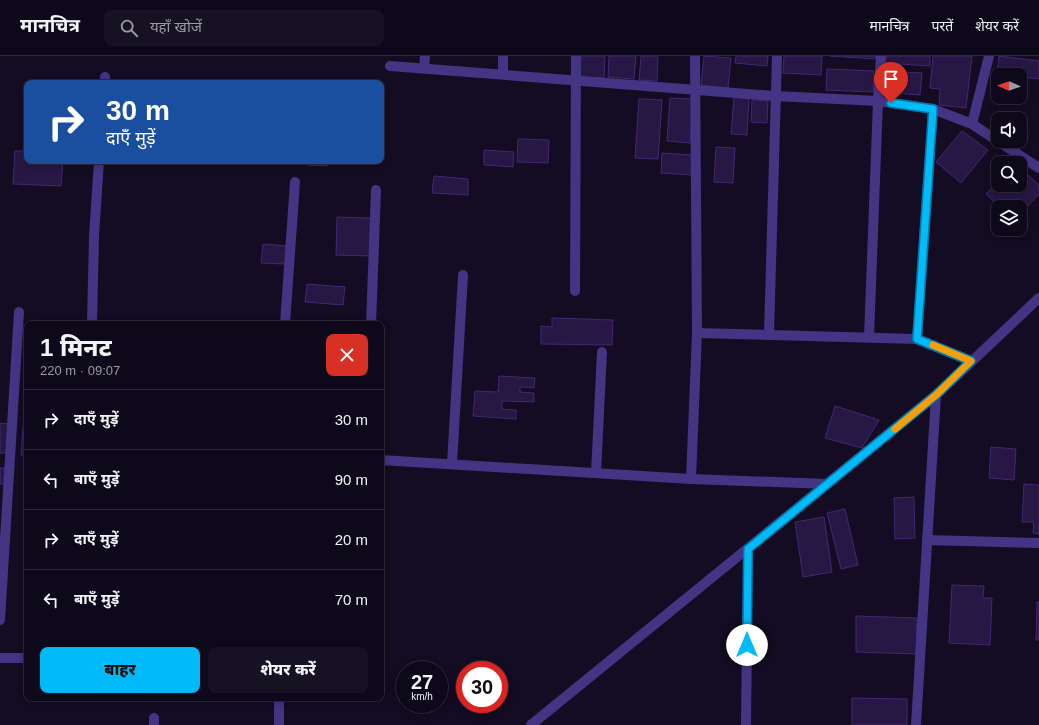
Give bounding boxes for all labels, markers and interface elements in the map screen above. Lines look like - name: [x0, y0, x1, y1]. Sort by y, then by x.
- search box: [104, 10, 384, 46]
- text: मानचित्र: [20, 15, 80, 36]
- icon: search: [118, 17, 140, 39]
- text: यहाँ खोजें: [150, 18, 202, 35]
- text: मानचित्र: [870, 18, 910, 34]
- text: परतें: [932, 18, 953, 34]
- text: शेयर करें: [975, 18, 1019, 34]
- pin: [874, 62, 908, 103]
- icon: arrive: [880, 68, 902, 90]
- north arrow: [991, 68, 1027, 104]
- map controls: [991, 68, 1027, 236]
- text: 30 m: [106, 95, 170, 126]
- icon: right: [40, 96, 92, 148]
- button: sound: [991, 112, 1027, 148]
- text: दाएँ मुड़ें: [106, 128, 156, 148]
- button: search: [991, 156, 1027, 192]
- button: layers: [991, 200, 1027, 236]
- text: 1 मिनट: [40, 334, 112, 361]
- button: close: [326, 334, 368, 376]
- text: 220 m · 09:07: [40, 363, 120, 378]
- icon: right: [40, 409, 62, 431]
- text: दाएँ मुड़ें: [74, 410, 118, 427]
- text: 30 m: [335, 411, 368, 428]
- icon: left: [40, 469, 62, 491]
- text: बाएँ मुड़ें: [74, 470, 119, 487]
- text: 90 m: [335, 471, 368, 488]
- icon: right: [40, 529, 62, 551]
- text: दाएँ मुड़ें: [74, 530, 118, 547]
- text: 20 m: [335, 531, 368, 548]
- icon: left: [40, 589, 62, 611]
- text: बाएँ मुड़ें: [74, 590, 119, 607]
- text: 70 m: [335, 591, 368, 608]
- position arrow: [726, 624, 768, 666]
- button: बाहर: [40, 647, 200, 693]
- button: शेयर करें: [208, 647, 368, 693]
- speed limit sign: 30: [456, 661, 508, 713]
- text: 27: [411, 671, 433, 693]
- text: km/h: [411, 691, 433, 702]

